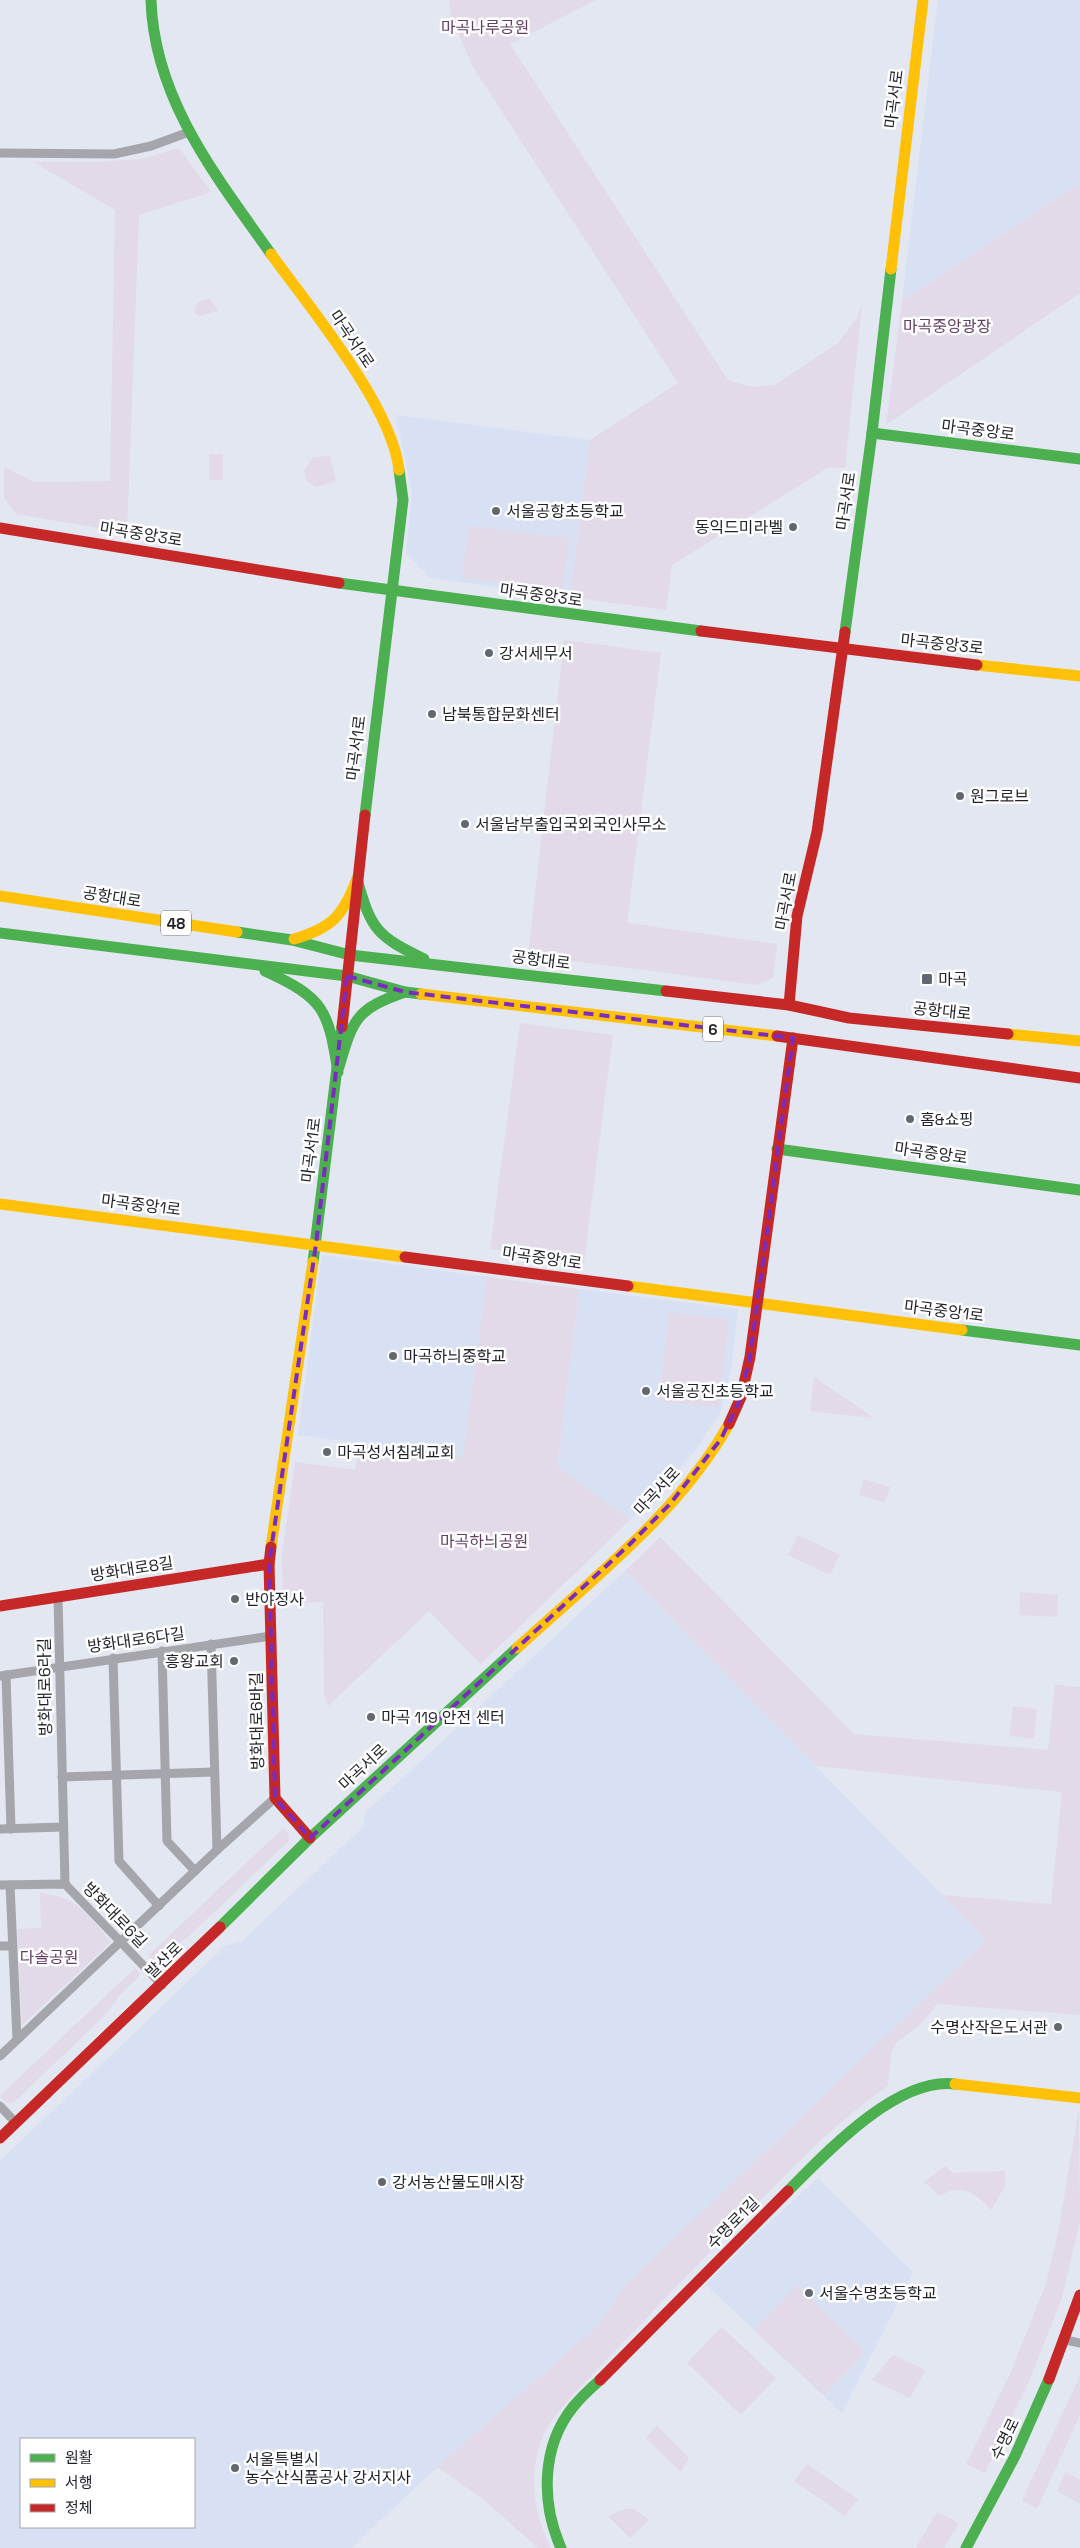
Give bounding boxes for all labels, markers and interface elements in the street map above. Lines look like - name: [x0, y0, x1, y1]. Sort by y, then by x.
- park label: 마곡나루공원: [441, 17, 529, 38]
- street label: 마곡서로: [880, 68, 908, 130]
- street label: 마곡서1로: [325, 306, 379, 372]
- park label: 마곡중앙광장: [903, 316, 991, 337]
- street label: 마곡중앙로: [940, 415, 1016, 445]
- street label: 마곡서로: [832, 470, 861, 532]
- place label: 서울공항초등학교: [506, 501, 624, 522]
- marker: 서울공항초등학교: [490, 505, 502, 517]
- street label: 마곡중앙3로: [98, 517, 184, 551]
- place label: 동익드미라벨: [695, 517, 783, 538]
- marker: 동익드미라벨: [787, 521, 799, 533]
- street label: 마곡중앙3로: [498, 579, 584, 611]
- street label: 마곡중앙3로: [899, 629, 985, 659]
- place label: 강서세무서: [499, 643, 573, 664]
- marker: 강서세무서: [483, 647, 495, 659]
- place label: 남북통합문화센터: [442, 704, 560, 725]
- marker: 남북통합문화센터: [426, 708, 438, 720]
- street label: 마곡서1로: [342, 714, 370, 782]
- place label: 원그로브: [970, 786, 1029, 807]
- marker: 원그로브: [954, 790, 966, 802]
- place label: 서울남부출입국외국인사무소: [475, 814, 666, 835]
- marker: 서울남부출입국외국인사무소: [459, 818, 471, 830]
- street label: 마곡서로: [771, 870, 802, 932]
- street label: 공항대로: [81, 882, 143, 912]
- road number: 48: [161, 910, 191, 936]
- street label: 공항대로: [510, 946, 572, 974]
- place label: 마곡: [938, 969, 967, 990]
- marker: 마곡: [920, 972, 934, 986]
- street label: 공항대로: [912, 997, 973, 1025]
- road number: 6: [703, 1016, 723, 1042]
- place label: 홈&쇼핑: [920, 1109, 974, 1130]
- marker: 홈&쇼핑: [904, 1113, 916, 1125]
- street label: 마곡서1로: [297, 1116, 325, 1184]
- street label: 마곡중앙로: [893, 1137, 969, 1169]
- street label: 마곡중앙1로: [100, 1190, 182, 1220]
- street label: 마곡중앙1로: [501, 1242, 583, 1274]
- street label: 마곡중앙1로: [903, 1296, 985, 1326]
- place label: 마곡하늬중학교: [403, 1346, 506, 1367]
- marker: 마곡하늬중학교: [387, 1350, 399, 1362]
- place label: 서울공진초등학교: [656, 1381, 774, 1402]
- marker: 서울공진초등학교: [640, 1385, 652, 1397]
- place label: 마곡성서침례교회: [337, 1442, 455, 1463]
- marker: 마곡성서침례교회: [321, 1446, 333, 1458]
- street label: 마곡서로: [629, 1462, 685, 1520]
- park label: 마곡하늬공원: [440, 1531, 528, 1552]
- street label: 방화대로8길: [89, 1552, 175, 1586]
- place label: 반야정사: [245, 1589, 304, 1610]
- marker: 반야정사: [229, 1593, 241, 1605]
- street label: 방화대로6다길: [86, 1623, 186, 1657]
- street label: 방화대로6라길: [34, 1638, 56, 1736]
- place label: 흥왕교회: [165, 1651, 224, 1672]
- marker: 흥왕교회: [228, 1655, 240, 1667]
- street label: 방화대로6바길: [246, 1672, 268, 1770]
- place label: 마곡 119 안전 센터: [381, 1707, 505, 1728]
- marker: 마곡 119 안전 센터: [365, 1711, 377, 1723]
- street label: 마곡서로: [334, 1739, 392, 1795]
- street label: 방화대로6길: [78, 1878, 152, 1952]
- street label: 발산로: [141, 1937, 187, 1983]
- park label: 다솔공원: [20, 1947, 78, 1968]
- place label: 수명산작은도서관: [930, 2017, 1048, 2038]
- marker: 수명산작은도서관: [1052, 2021, 1064, 2033]
- place label: 강서농산물도매시장: [392, 2172, 525, 2193]
- marker: 강서농산물도매시장: [376, 2176, 388, 2188]
- street label: 수명로1길: [702, 2192, 764, 2254]
- place label: 서울수명초등학교: [819, 2283, 937, 2304]
- marker: 서울수명초등학교: [803, 2287, 815, 2299]
- street label: 수명로: [986, 2414, 1024, 2463]
- legend: [20, 2438, 195, 2528]
- text: 원활: [65, 2448, 93, 2467]
- place label: 서울특별시 농수산식품공사 강서지사: [245, 2449, 411, 2488]
- marker: 서울특별시 농수산식품공사 강서지사: [229, 2462, 241, 2474]
- text: 서행: [65, 2473, 93, 2492]
- text: 정체: [65, 2498, 93, 2517]

